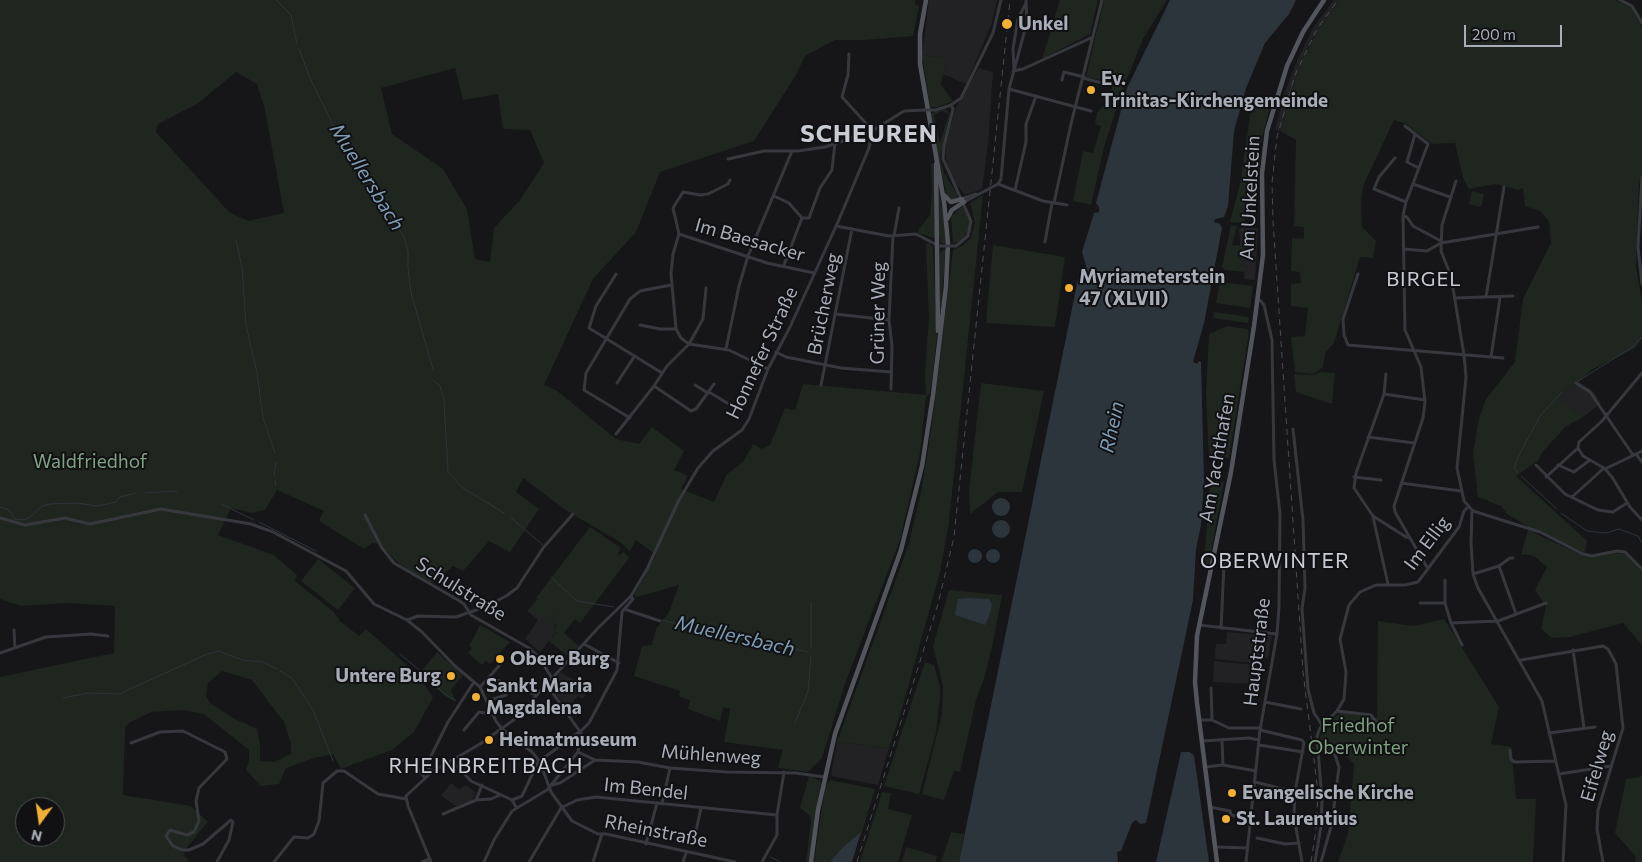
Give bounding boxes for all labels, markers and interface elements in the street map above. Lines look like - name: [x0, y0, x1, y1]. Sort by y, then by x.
- place label: Unkel: [1018, 13, 1068, 35]
- scale bar: [1467, 15, 1564, 47]
- marker: Unkel: [1000, 17, 1014, 31]
- text: 200 m: [1472, 25, 1516, 43]
- place label: Ev. Trinitas-Kirchengemeinde: [1101, 68, 1328, 112]
- marker: Ev. Trinitas-Kirchengemeinde: [1085, 84, 1097, 96]
- water label: Muellersbach: [325, 119, 409, 235]
- district label: SCHEUREN: [799, 120, 939, 148]
- street label: Am Unkelstein: [1235, 135, 1265, 261]
- street label: Im Baesacker: [692, 213, 808, 267]
- street label: Brücherweg: [803, 251, 845, 357]
- street label: Grüner Weg: [866, 261, 890, 365]
- place label: Myriameterstein 47 (XLVII): [1079, 266, 1225, 310]
- district label: BIRGEL: [1385, 267, 1463, 291]
- marker: Myriameterstein 47 (XLVII): [1063, 282, 1075, 294]
- street label: Honnefer Straße: [721, 283, 803, 423]
- street label: Am Yachthafen: [1194, 392, 1240, 524]
- water label: Rhein: [1095, 399, 1129, 455]
- park label: Waldfriedhof: [33, 451, 147, 473]
- street label: Im Ellig: [1399, 512, 1455, 574]
- district label: OBERWINTER: [1199, 548, 1351, 574]
- street label: Schulstraße: [412, 552, 510, 626]
- street label: Hauptstraße: [1239, 597, 1275, 707]
- water label: Muellersbach: [673, 611, 797, 661]
- place label: Obere Burg: [510, 648, 610, 670]
- marker: Obere Burg: [494, 653, 506, 665]
- place label: Untere Burg: [335, 665, 441, 687]
- marker: Untere Burg: [445, 670, 457, 682]
- place label: Sankt Maria Magdalena: [486, 675, 592, 719]
- marker: Sankt Maria Magdalena: [470, 691, 482, 703]
- park label: Friedhof Oberwinter: [1308, 715, 1408, 759]
- street label: Eifelweg: [1576, 728, 1618, 804]
- place label: Heimatmuseum: [499, 729, 637, 751]
- marker: Heimatmuseum: [483, 734, 495, 746]
- street label: Mühlenweg: [660, 740, 762, 770]
- district label: RHEINBREITBACH: [387, 753, 585, 779]
- street label: Im Bendel: [603, 773, 689, 805]
- place label: Evangelische Kirche: [1242, 782, 1414, 804]
- marker: Evangelische Kirche: [1226, 787, 1238, 799]
- north arrow: [15, 797, 65, 847]
- place label: St. Laurentius: [1236, 808, 1357, 830]
- street label: Rheinstraße: [602, 810, 710, 852]
- marker: St. Laurentius: [1220, 813, 1232, 825]
- text: N: [29, 827, 44, 846]

